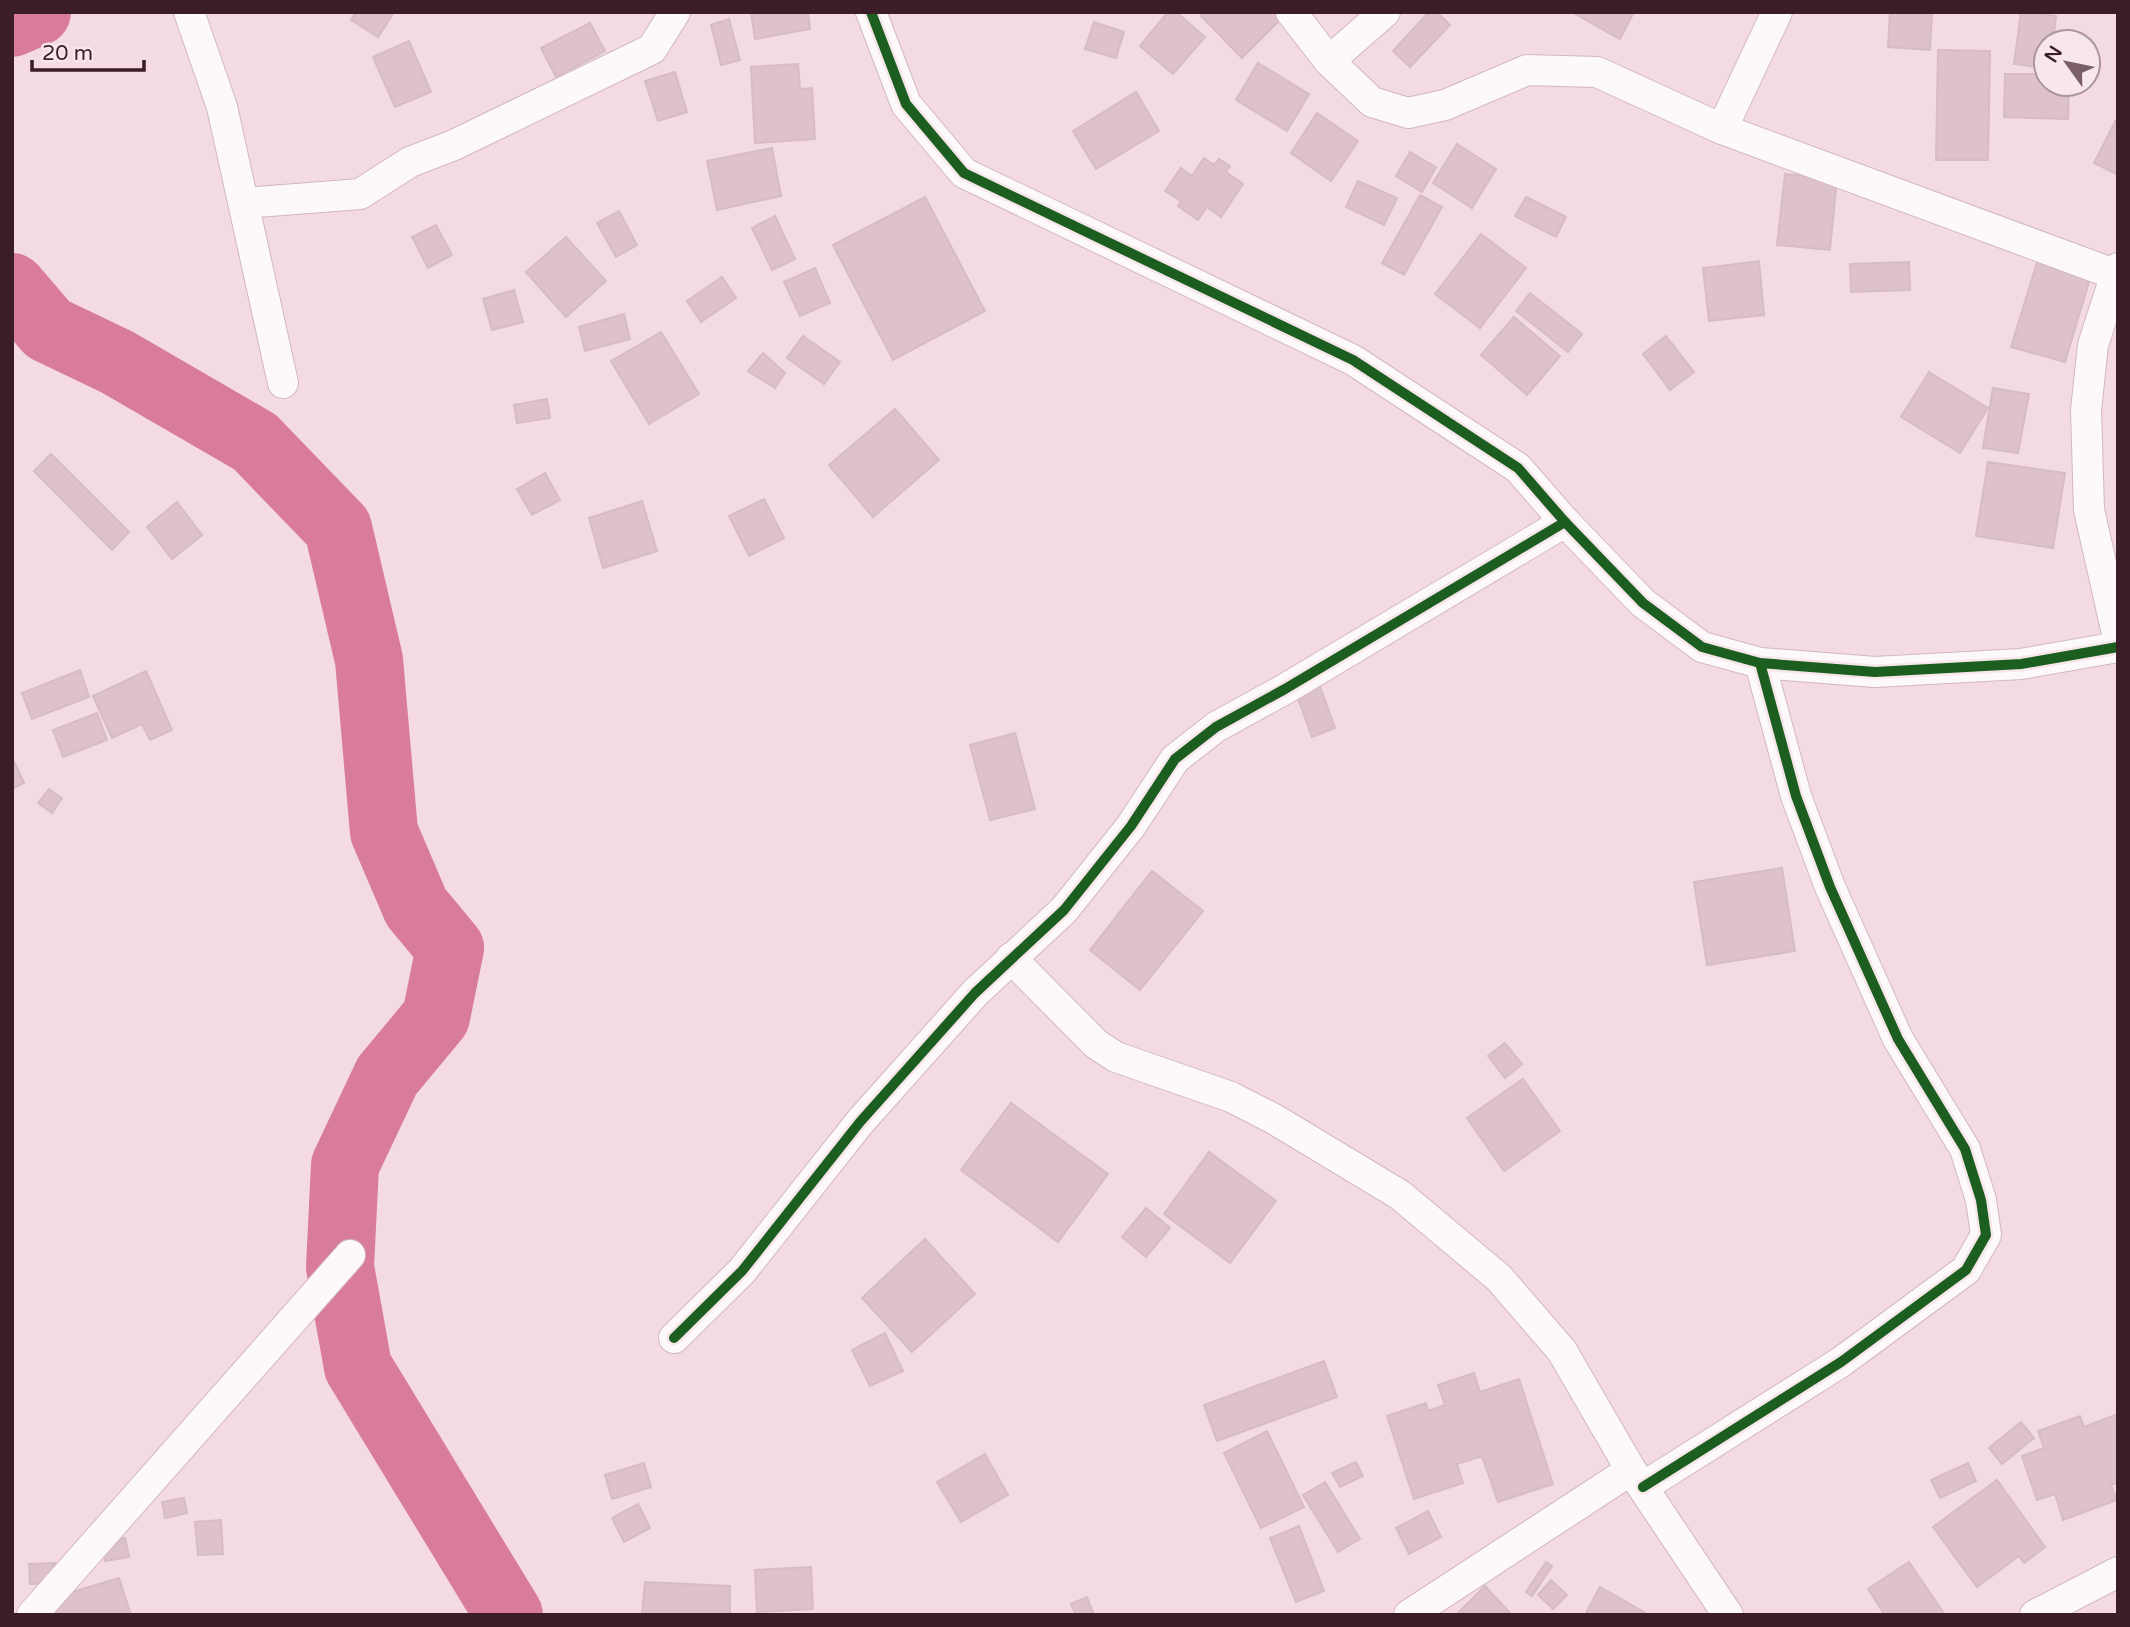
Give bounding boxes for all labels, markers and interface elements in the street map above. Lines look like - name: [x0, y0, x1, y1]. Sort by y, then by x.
- scale bar: [32, 28, 144, 72]
- north arrow: [2032, 28, 2102, 98]
- text: 20 m: [42, 41, 93, 66]
- text: N: [2040, 42, 2067, 67]

